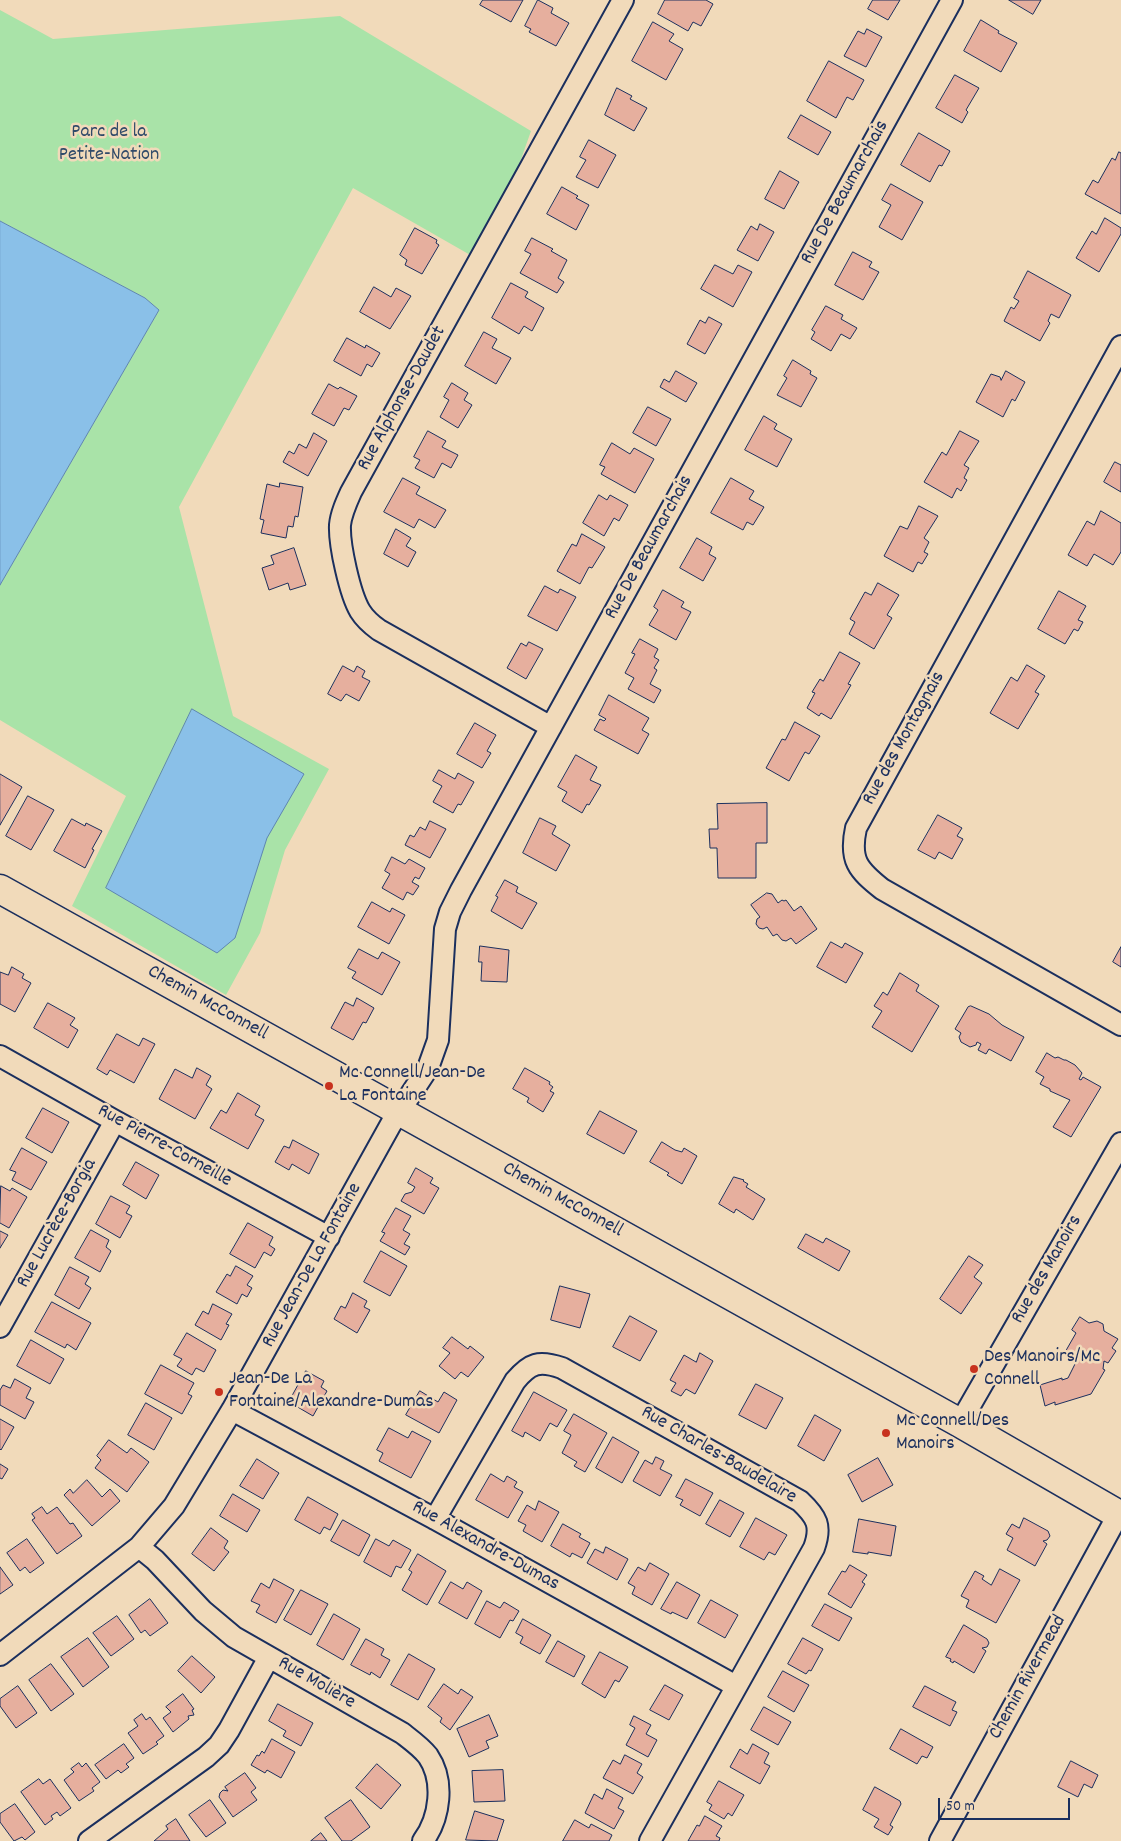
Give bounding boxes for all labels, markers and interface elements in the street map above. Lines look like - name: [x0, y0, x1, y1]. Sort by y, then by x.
- street label: Rue De Beaumarchais: [796, 117, 896, 269]
- park label: Parc de la Petite-Nation: [59, 121, 159, 168]
- street label: Rue Alphonse-Daudet: [353, 322, 453, 476]
- street label: Rue De Beaumarchais: [600, 472, 700, 624]
- street label: Rue des Montagnais: [858, 668, 952, 810]
- street label: Chemin McConnell: [142, 961, 272, 1047]
- place label: Mc Connell/Jean-De La Fontaine: [339, 1062, 485, 1109]
- marker: Mc Connell/Jean-De La Fontaine: [323, 1080, 335, 1092]
- street label: Rue Pierre-Corneille: [93, 1100, 235, 1194]
- street label: Rue Lucrèce-Borgia: [13, 1155, 103, 1293]
- street label: Chemin McConnell: [497, 1158, 627, 1244]
- street label: Rue Jean-De La Fontaine: [258, 1179, 368, 1353]
- street label: Rue des Manoirs: [1007, 1211, 1089, 1329]
- place label: Des Manoirs/Mc Connell: [984, 1346, 1100, 1393]
- marker: Des Manoirs/Mc Connell: [968, 1363, 980, 1375]
- place label: Jean-De La Fontaine/Alexandre-Dumas: [229, 1368, 434, 1415]
- marker: Jean-De La Fontaine/Alexandre-Dumas: [213, 1386, 225, 1398]
- street label: Rue Charles-Baudelaire: [636, 1402, 800, 1510]
- place label: Mc Connell/Des Manoirs: [896, 1410, 1009, 1457]
- marker: Mc Connell/Des Manoirs: [880, 1427, 892, 1439]
- street label: Rue Alexandre-Dumas: [407, 1496, 563, 1598]
- street label: Chemin Rivermead: [985, 1612, 1073, 1744]
- street label: Rue Molière: [273, 1652, 359, 1716]
- scale bar: [941, 1788, 1074, 1820]
- text: 50 m: [946, 1796, 975, 1818]

